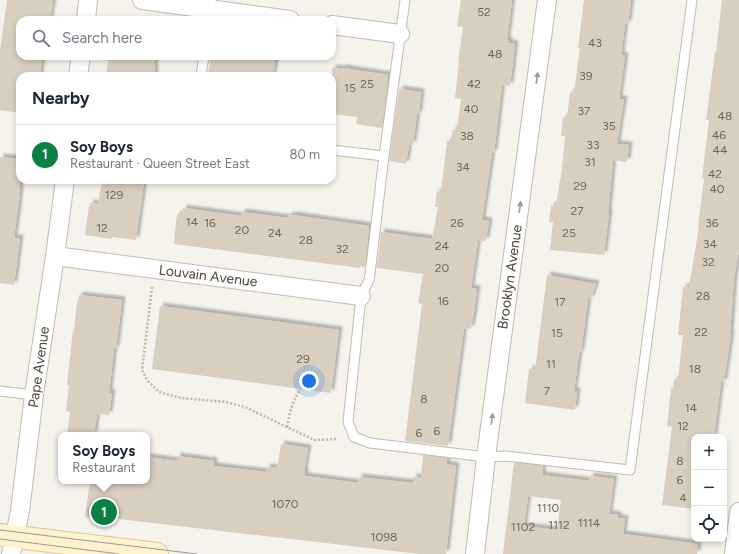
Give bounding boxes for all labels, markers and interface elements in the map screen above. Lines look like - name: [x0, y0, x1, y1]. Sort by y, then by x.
- house number: 52: [477, 5, 491, 19]
- search box: [16, 16, 336, 60]
- icon: search: [30, 27, 52, 49]
- text: Search here: [62, 29, 142, 47]
- house number: 43: [588, 36, 602, 50]
- house number: 48: [488, 47, 502, 61]
- house number: 39: [579, 69, 593, 83]
- one-way arrow: [534, 72, 540, 84]
- house number: 25: [360, 77, 374, 91]
- house number: 42: [467, 77, 481, 91]
- house number: 15: [344, 81, 356, 95]
- text: Nearby: [32, 88, 90, 108]
- house number: 40: [463, 102, 479, 116]
- house number: 37: [578, 104, 591, 118]
- house number: 48: [718, 109, 732, 123]
- house number: 35: [602, 119, 616, 133]
- house number: 46: [712, 128, 726, 142]
- house number: 38: [460, 129, 474, 143]
- text: Soy Boys: [70, 138, 133, 156]
- house number: 33: [586, 138, 600, 152]
- house number: 44: [713, 143, 728, 157]
- text: 1: [42, 147, 48, 162]
- text: 80 m: [289, 147, 320, 162]
- house number: 31: [584, 155, 596, 169]
- text: Restaurant · Queen Street East: [70, 156, 250, 171]
- house number: 34: [456, 160, 471, 174]
- house number: 42: [708, 167, 722, 181]
- house number: 29: [573, 179, 587, 193]
- house number: 40: [709, 182, 725, 196]
- house number: 129: [105, 188, 123, 202]
- one-way arrow: [517, 201, 523, 213]
- house number: 27: [570, 204, 584, 218]
- house number: 14: [186, 215, 199, 229]
- house number: 16: [204, 216, 216, 230]
- house number: 26: [450, 216, 464, 230]
- house number: 36: [705, 216, 719, 230]
- house number: 12: [96, 221, 108, 235]
- house number: 20: [235, 223, 250, 237]
- street label: Brooklyn Avenue: [494, 223, 526, 330]
- house number: 24: [268, 226, 283, 240]
- house number: 25: [562, 226, 576, 240]
- house number: 28: [299, 233, 313, 247]
- house number: 34: [703, 237, 718, 251]
- house number: 24: [435, 239, 450, 253]
- house number: 32: [335, 242, 349, 256]
- house number: 32: [701, 255, 715, 269]
- house number: 20: [435, 261, 450, 275]
- street label: Louvain Avenue: [158, 262, 259, 291]
- house number: 28: [696, 289, 710, 303]
- house number: 16: [437, 294, 449, 308]
- house number: 17: [554, 295, 566, 309]
- street label: Pape Avenue: [25, 325, 53, 409]
- house number: 22: [694, 325, 708, 339]
- house number: 15: [551, 326, 563, 340]
- house number: 29: [296, 352, 310, 366]
- house number: 11: [546, 357, 556, 371]
- house number: 18: [689, 362, 701, 376]
- your location: [299, 371, 319, 391]
- house number: 7: [544, 384, 551, 398]
- house number: 8: [420, 392, 428, 406]
- house number: 14: [685, 401, 698, 415]
- one-way arrow: [488, 413, 495, 425]
- house number: 12: [677, 419, 689, 433]
- house number: 6: [434, 424, 441, 438]
- house number: 6: [416, 426, 423, 440]
- popup: [58, 432, 150, 484]
- map controls: [691, 434, 727, 542]
- button: +: [691, 434, 727, 470]
- text: Soy Boys: [72, 442, 135, 460]
- house number: 8: [676, 454, 684, 468]
- text: Restaurant: [72, 460, 136, 475]
- button: −: [691, 470, 727, 506]
- house number: 6: [677, 473, 684, 487]
- house number: 4: [679, 491, 687, 505]
- pin: 1: [91, 497, 117, 527]
- house number: 1070: [272, 497, 299, 511]
- house number: 1110: [537, 501, 560, 515]
- button: locate: [691, 506, 727, 542]
- house number: 1114: [578, 516, 601, 530]
- house number: 1112: [548, 518, 570, 532]
- house number: 1102: [511, 520, 535, 534]
- house number: 1098: [371, 530, 397, 544]

